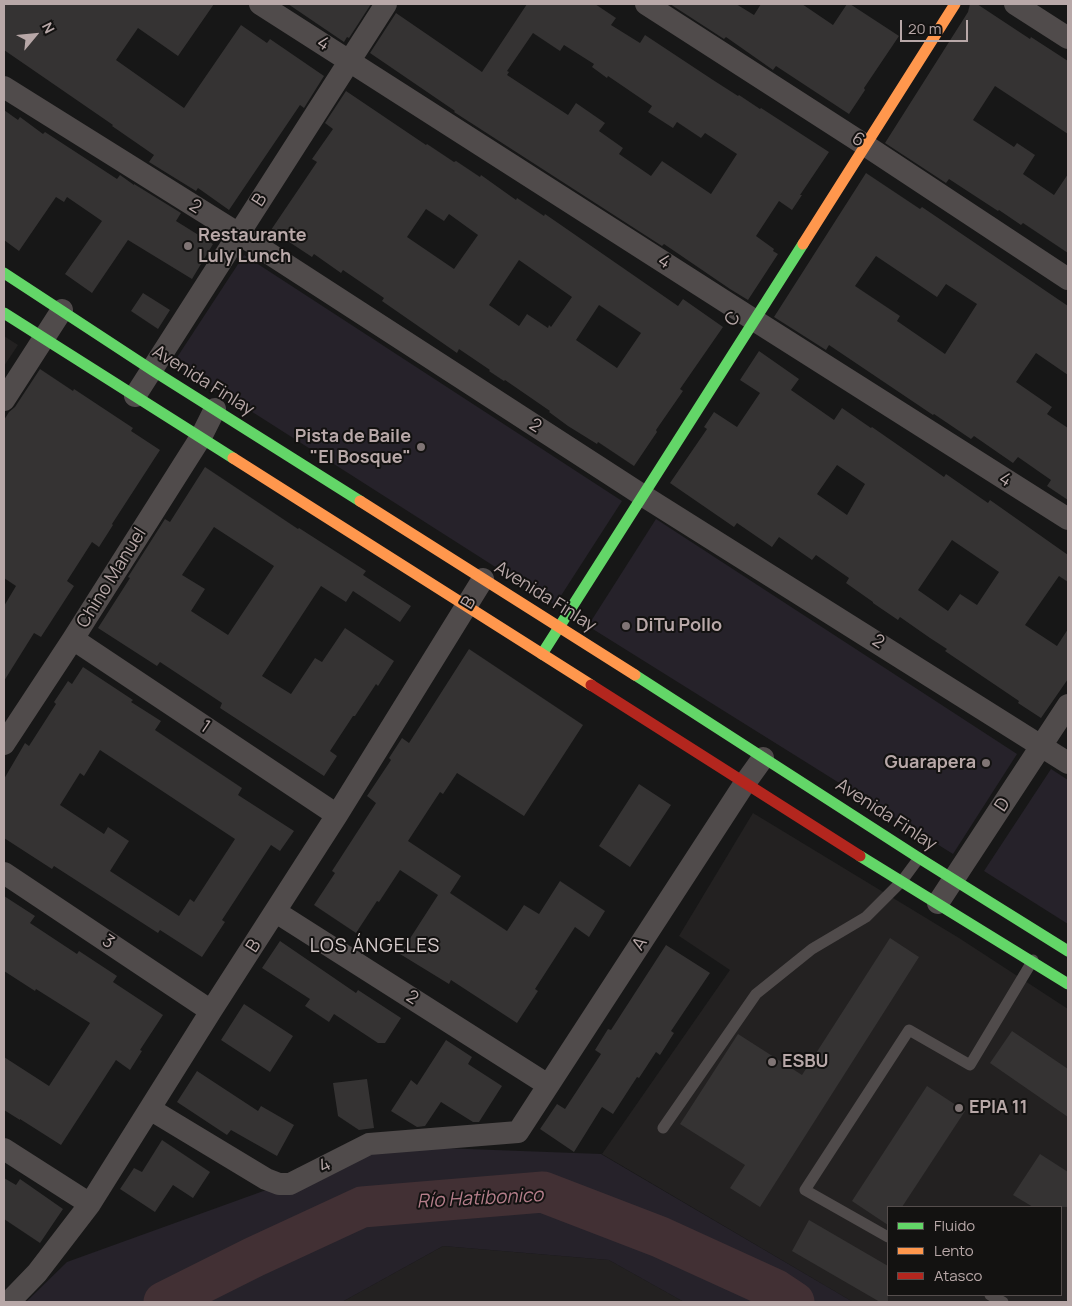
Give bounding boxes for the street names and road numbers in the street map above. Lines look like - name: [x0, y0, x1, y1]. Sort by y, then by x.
- street label: 4: [313, 32, 333, 56]
- street label: 6: [847, 128, 869, 152]
- street label: B: [248, 189, 272, 211]
- street label: 2: [185, 195, 205, 219]
- street label: 4: [654, 250, 674, 274]
- street label: C: [720, 308, 746, 330]
- street label: Avenida Finlay: [148, 341, 258, 421]
- street label: 2: [525, 414, 545, 438]
- street label: 4: [995, 468, 1015, 492]
- street label: Chino Manuel: [73, 524, 151, 632]
- street label: Avenida Finlay: [490, 557, 600, 637]
- street label: B: [457, 593, 481, 613]
- street label: 2: [868, 630, 888, 654]
- street label: 1: [196, 716, 214, 738]
- street label: Avenida Finlay: [831, 774, 941, 856]
- street label: D: [991, 794, 1015, 816]
- street label: 3: [98, 930, 118, 954]
- street label: A: [628, 933, 652, 955]
- street label: B: [242, 935, 266, 957]
- street label: 2: [402, 986, 422, 1010]
- street label: 4: [315, 1154, 335, 1178]

